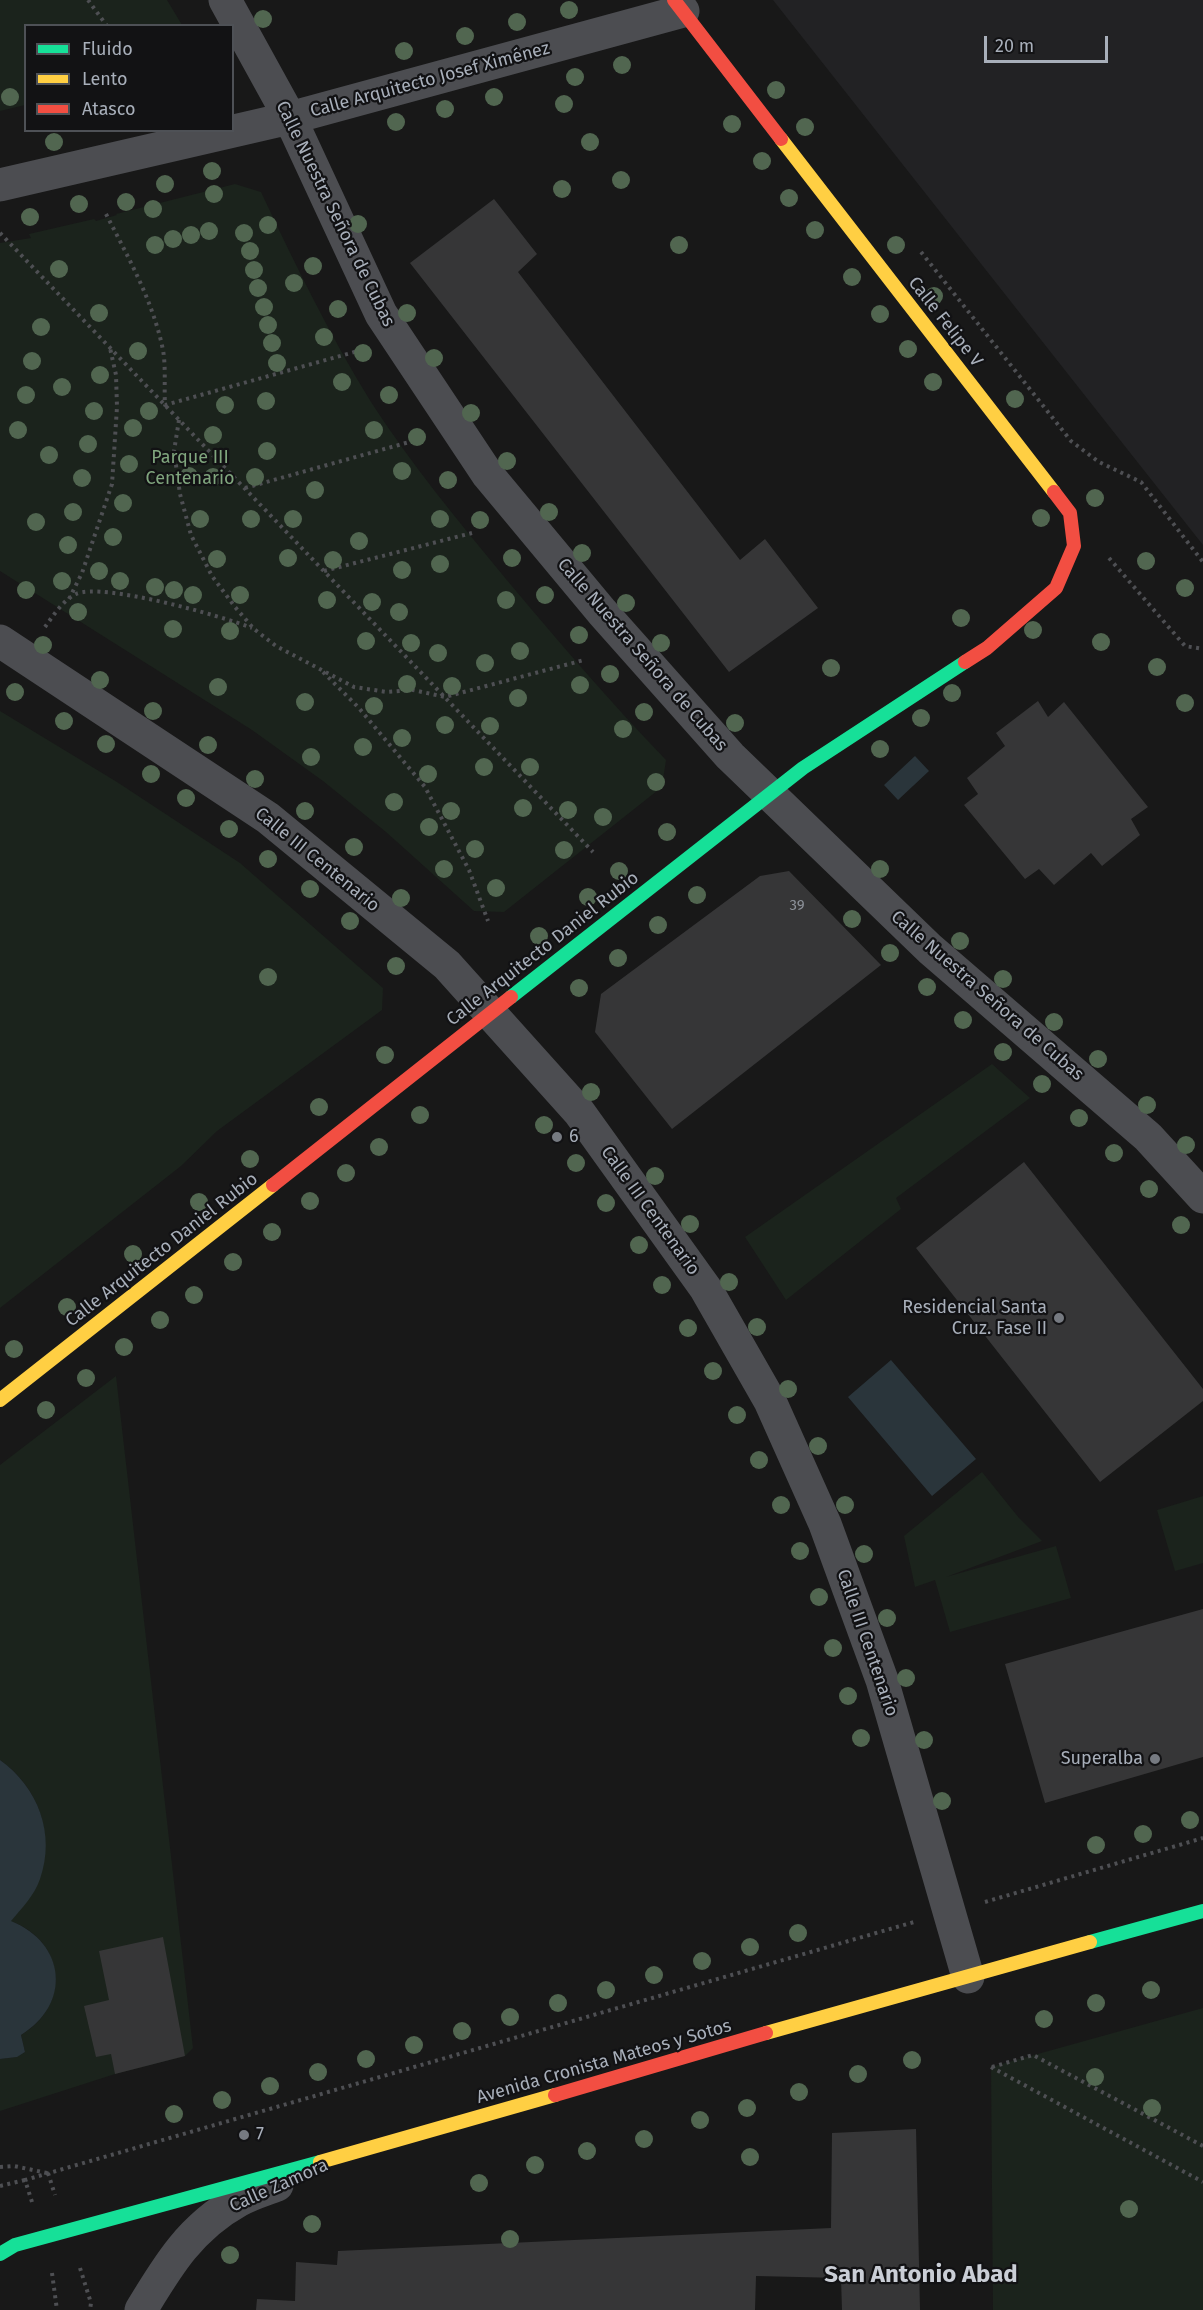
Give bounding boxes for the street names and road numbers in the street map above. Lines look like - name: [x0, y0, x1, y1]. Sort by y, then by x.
- street label: Calle Arquitecto Josef Ximénez: [308, 38, 552, 122]
- street label: Calle Nuestra Señora de Cubas: [271, 98, 399, 330]
- street label: Calle Felipe V: [903, 273, 987, 371]
- street label: Calle Nuestra Señora de Cubas: [552, 554, 732, 756]
- street label: Calle III Centenario: [250, 803, 384, 917]
- street label: Calle Arquitecto Daniel Rubio: [443, 867, 643, 1031]
- street label: Calle Nuestra Señora de Cubas: [886, 906, 1088, 1086]
- street label: Calle III Centenario: [596, 1142, 704, 1280]
- street label: Calle Arquitecto Daniel Rubio: [62, 1168, 262, 1332]
- street label: Calle III Centenario: [832, 1567, 902, 1719]
- street label: Avenida Cronista Mateos y Sotos: [474, 2015, 734, 2109]
- street label: Calle Zamora: [226, 2155, 332, 2217]

